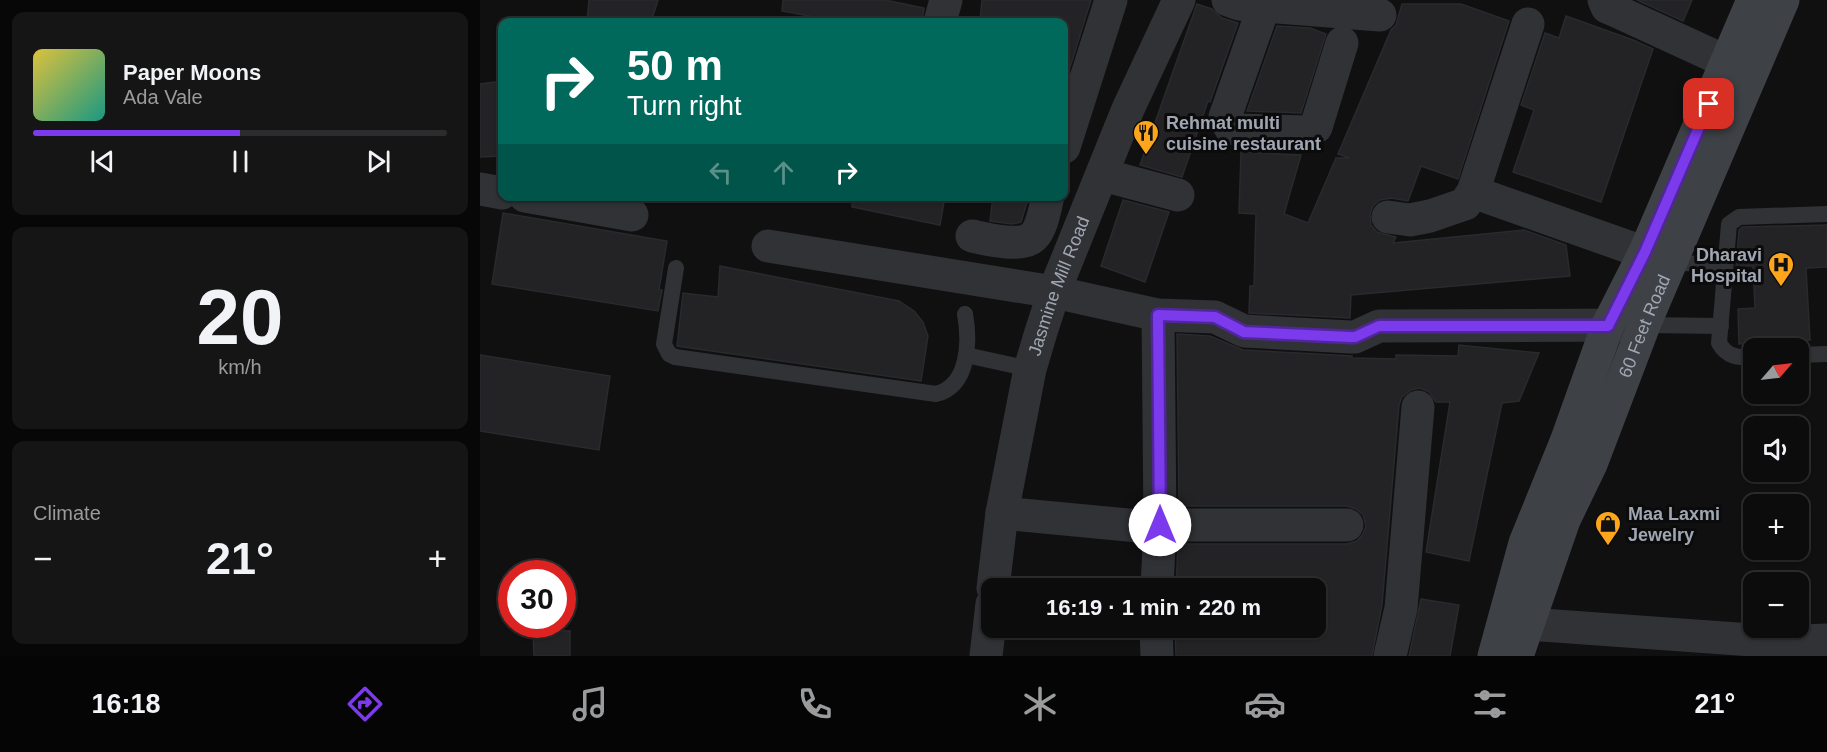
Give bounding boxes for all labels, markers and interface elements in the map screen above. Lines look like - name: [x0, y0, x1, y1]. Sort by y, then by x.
- icon: right: [528, 42, 606, 120]
- text: 50 m: [627, 42, 723, 89]
- text: Paper Moons: [123, 60, 261, 85]
- pin: [1683, 78, 1734, 129]
- text: Ada Vale: [123, 86, 203, 108]
- icon: arrive: [1692, 87, 1725, 120]
- text: Turn right: [627, 91, 742, 121]
- place label: Rehmat multi cuisine restaurant: [1166, 113, 1321, 154]
- restaurant icon: Rehmat multi cuisine restaurant: [1131, 118, 1161, 156]
- icon: previous: [86, 145, 119, 178]
- icon: pause: [224, 145, 257, 178]
- icon: next: [362, 145, 395, 178]
- icon: left: [704, 156, 737, 189]
- icon: ahead: [767, 156, 800, 189]
- icon: right: [830, 156, 863, 189]
- street label: Jasmine Mill Road: [1024, 213, 1094, 358]
- place label: Dharavi Hospital: [1691, 245, 1762, 286]
- hospital icon: Dharavi Hospital: [1766, 250, 1796, 288]
- street label: 60 Feet Road: [1615, 272, 1674, 380]
- text: 20: [197, 273, 283, 361]
- north arrow: [1743, 338, 1809, 404]
- map controls: [1743, 338, 1809, 638]
- text: km/h: [218, 356, 262, 378]
- button: sound: [1743, 416, 1809, 482]
- position arrow: [1128, 493, 1192, 557]
- button: +: [1743, 494, 1809, 560]
- text: Climate: [33, 502, 101, 524]
- place label: Maa Laxmi Jewelry: [1628, 504, 1720, 545]
- shop icon: Maa Laxmi Jewelry: [1593, 509, 1623, 547]
- text: 21°: [206, 533, 274, 584]
- text: −: [33, 540, 52, 577]
- text: +: [428, 540, 447, 577]
- speed limit sign: 30: [498, 560, 576, 638]
- button: −: [1743, 572, 1809, 638]
- text: 16:19 · 1 min · 220 m: [1046, 595, 1261, 620]
- icon: directions: [344, 683, 386, 725]
- icon: music: [569, 683, 611, 725]
- icon: phone: [794, 683, 836, 725]
- icon: climate: [1019, 683, 1061, 725]
- icon: car: [1244, 683, 1286, 725]
- icon: filters: [1469, 683, 1511, 725]
- text: 16:18: [92, 689, 161, 719]
- text: 21°: [1695, 689, 1735, 719]

